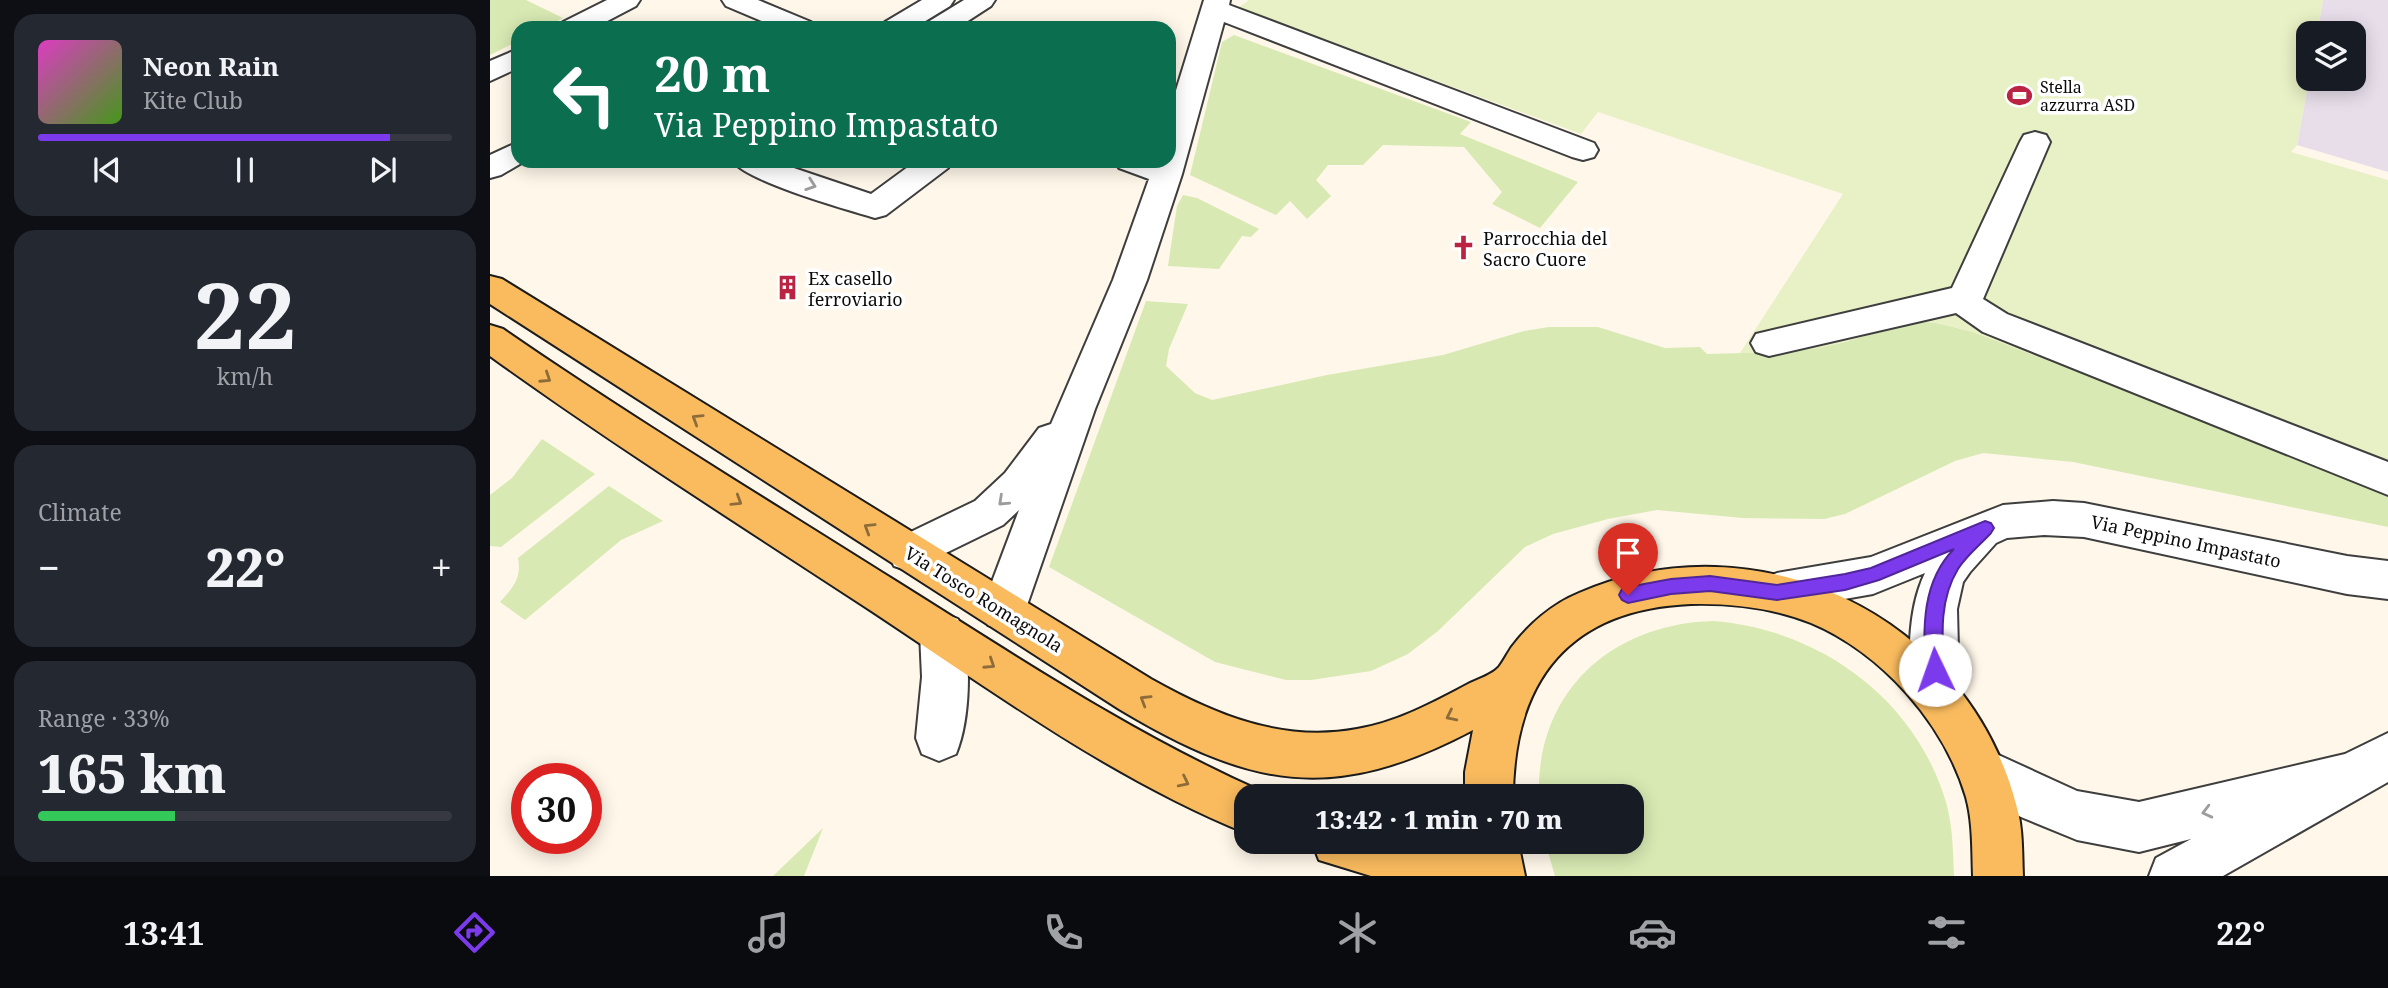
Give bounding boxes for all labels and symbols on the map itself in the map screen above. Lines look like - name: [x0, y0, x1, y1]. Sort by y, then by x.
- place label: Stella azzurra ASD: [2040, 76, 2135, 116]
- sports icon: Stella azzurra ASD: [2006, 82, 2034, 110]
- one-way arrow: [804, 177, 817, 191]
- place label: Parrocchia del Sacro Cuore: [1483, 226, 1608, 271]
- church icon: Parrocchia del Sacro Cuore: [1449, 234, 1477, 262]
- place label: Ex casello ferroviario: [808, 266, 903, 311]
- building icon: Ex casello ferroviario: [774, 274, 802, 302]
- one-way arrow: [538, 369, 551, 382]
- one-way arrow: [691, 415, 704, 428]
- one-way arrow: [998, 492, 1011, 505]
- one-way arrow: [729, 493, 742, 506]
- street label: Via Peppino Impastato: [2089, 509, 2283, 573]
- one-way arrow: [863, 523, 876, 536]
- pin: [1598, 523, 1658, 595]
- street label: Via Tosco Romagnola: [900, 541, 1068, 657]
- position arrow: [1898, 633, 1972, 707]
- one-way arrow: [982, 656, 995, 669]
- one-way arrow: [1140, 696, 1153, 709]
- one-way arrow: [1446, 707, 1458, 721]
- speed limit sign: 30: [511, 763, 602, 854]
- one-way arrow: [1177, 774, 1189, 788]
- one-way arrow: [2202, 804, 2214, 818]

